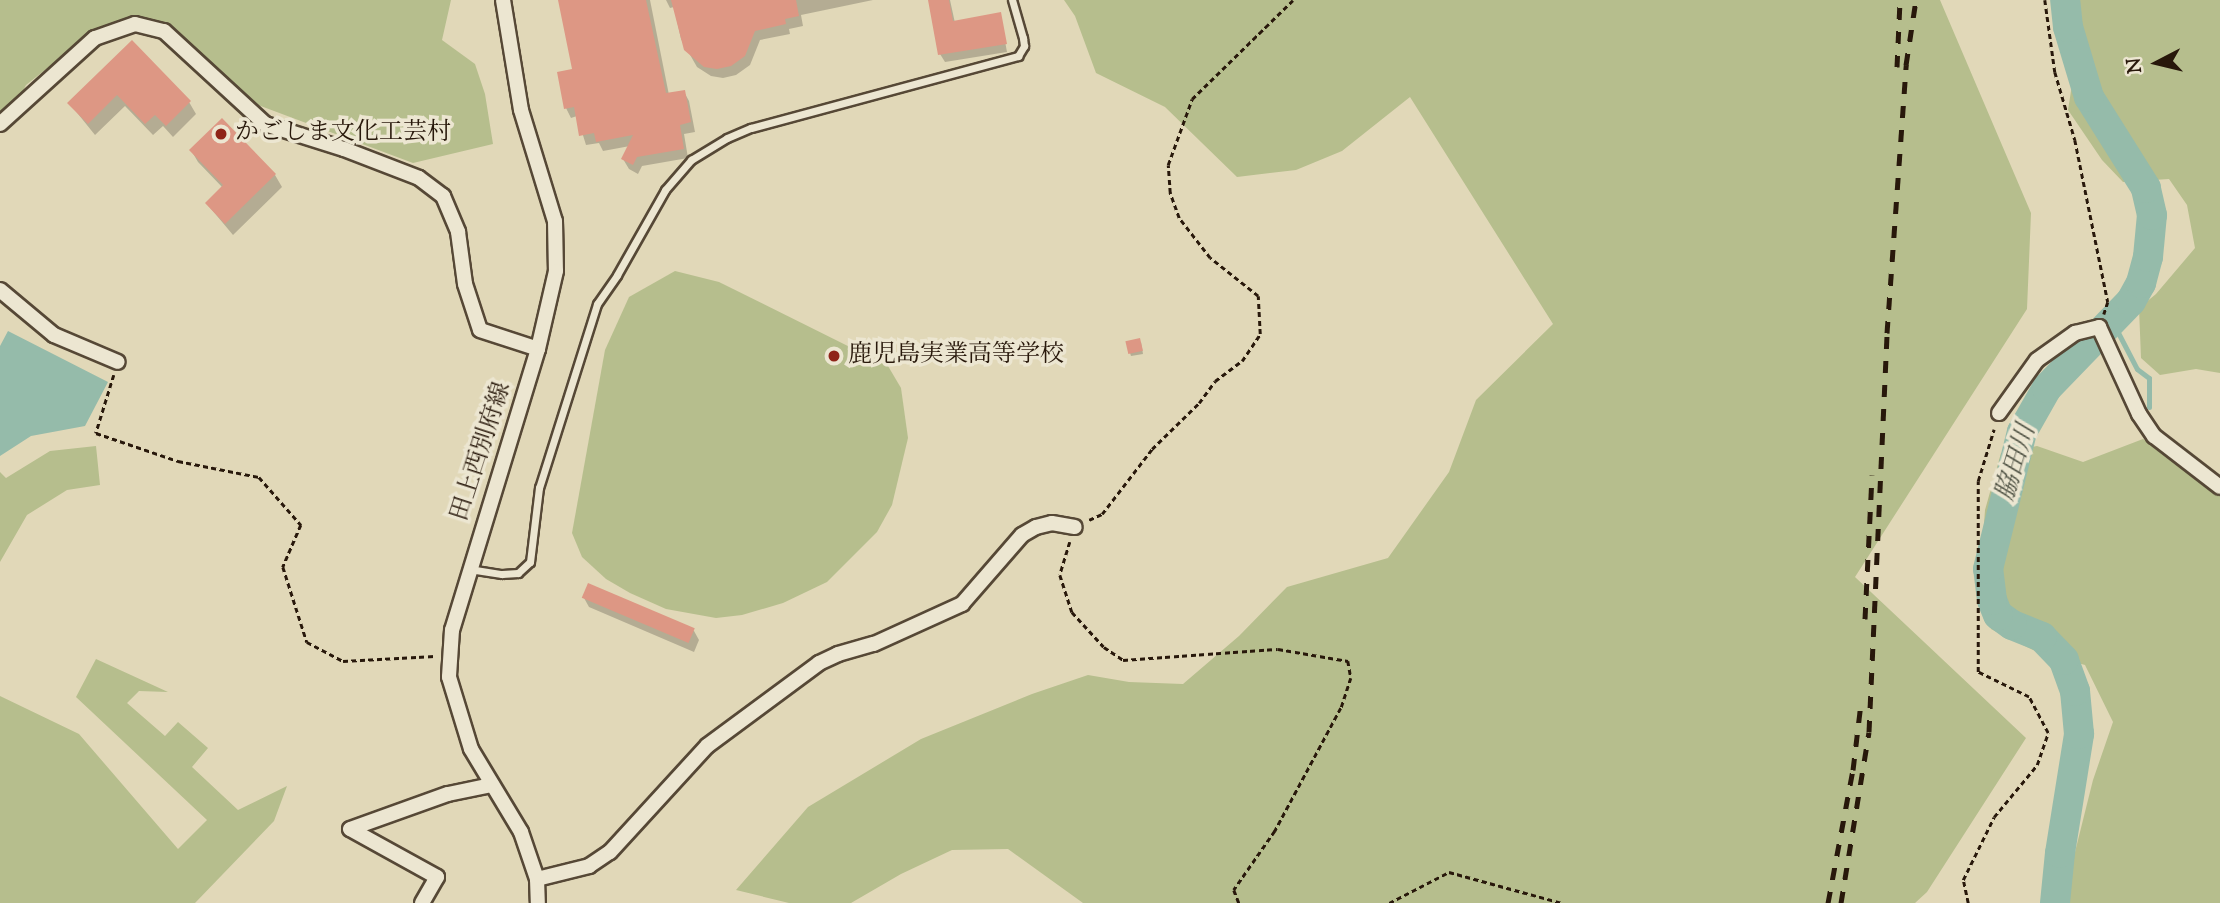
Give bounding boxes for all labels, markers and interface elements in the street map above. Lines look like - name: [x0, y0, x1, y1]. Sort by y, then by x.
- north arrow: [2122, 28, 2192, 98]
- text: N: [2121, 56, 2150, 75]
- place label: かごしま文化工芸村: [235, 120, 451, 148]
- marker: かごしま文化工芸村: [213, 126, 229, 142]
- place label: 鹿児島実業高等学校: [848, 342, 1064, 370]
- marker: 鹿児島実業高等学校: [826, 348, 842, 364]
- street label: 田上西別府線: [446, 379, 518, 525]
- water label: 脇田川: [1991, 421, 2043, 505]

